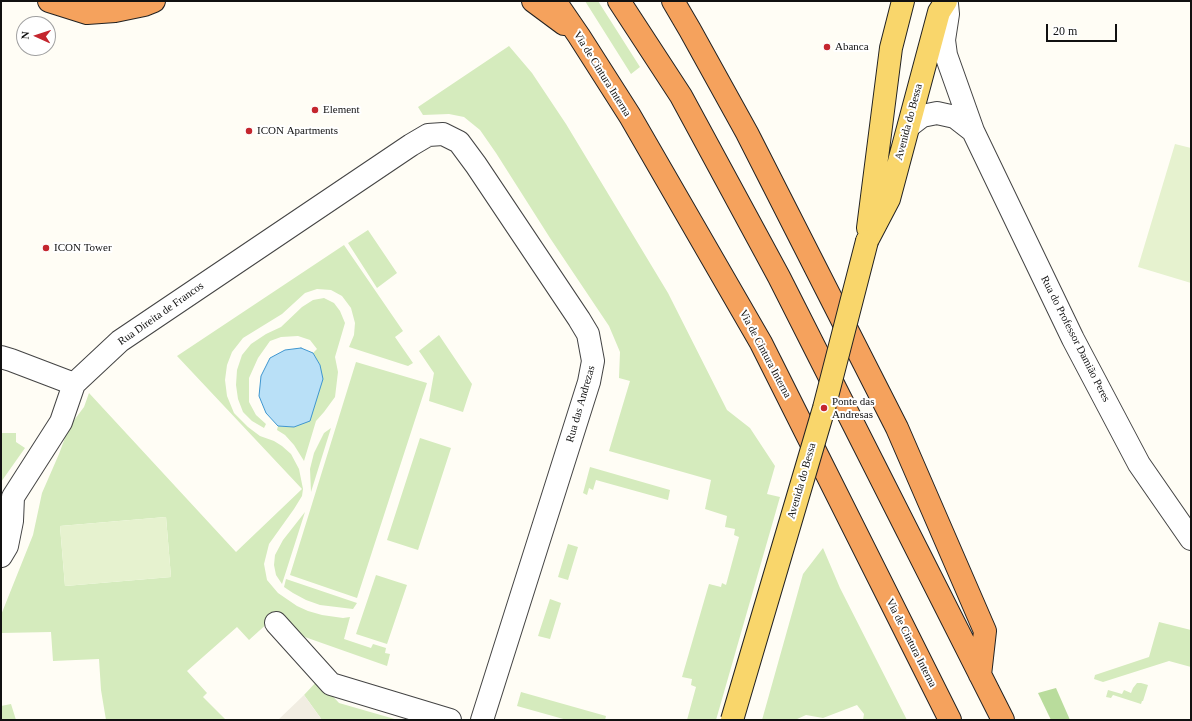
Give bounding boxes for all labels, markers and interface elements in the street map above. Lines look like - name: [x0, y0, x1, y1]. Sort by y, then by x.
- north arrow: [16, 16, 56, 56]
- scale bar: [1048, 16, 1119, 42]
- text: 20 m: [1053, 24, 1077, 38]
- street label: Via de Cintura Interna: [570, 29, 634, 119]
- text: N: [19, 31, 31, 40]
- place label: Abanca: [835, 40, 869, 54]
- marker: Abanca: [822, 42, 832, 52]
- street label: Avenida do Bessa: [892, 82, 926, 162]
- place label: Element: [323, 103, 360, 117]
- marker: Element: [310, 105, 320, 115]
- place label: ICON Apartments: [257, 124, 338, 138]
- marker: ICON Apartments: [244, 126, 254, 136]
- place label: ICON Tower: [54, 241, 112, 255]
- marker: ICON Tower: [41, 243, 51, 253]
- street label: Rua do Professor Damião Peres: [1037, 274, 1113, 404]
- street label: Rua Direita de Francos: [116, 279, 206, 349]
- street label: Via de Cintura Interna: [736, 308, 794, 400]
- street label: Rua das Andrezas: [564, 364, 598, 444]
- place label: Ponte das Andresas: [832, 395, 874, 421]
- marker: Ponte das Andresas: [819, 403, 829, 413]
- street label: Avenida do Bessa: [785, 441, 819, 521]
- street label: Via de Cintura Interna: [883, 596, 939, 690]

